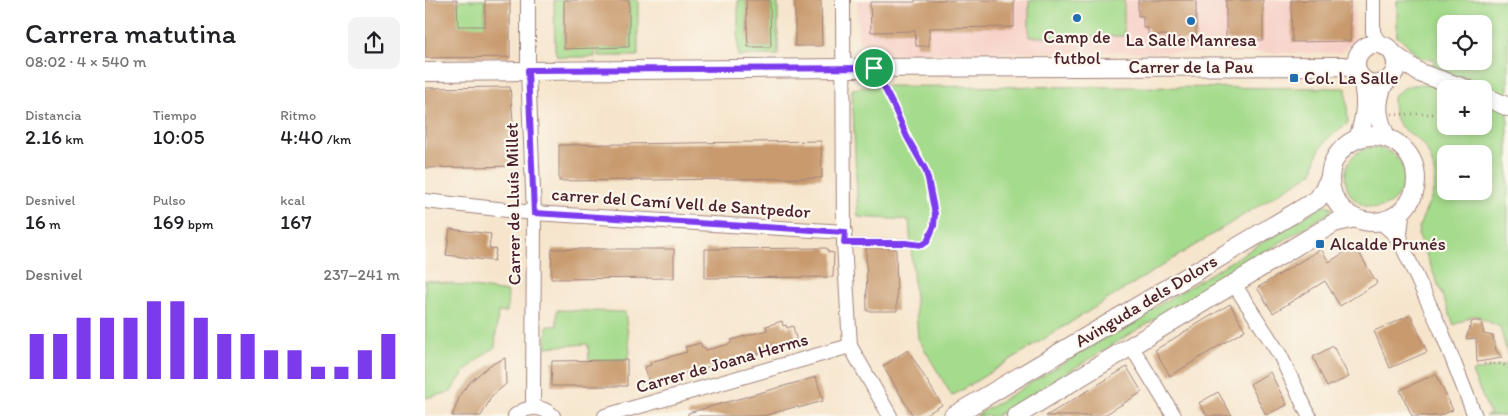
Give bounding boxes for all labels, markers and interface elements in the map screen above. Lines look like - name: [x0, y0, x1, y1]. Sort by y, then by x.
- marker: Camp de futbol: [1071, 12, 1083, 24]
- marker: La Salle Manresa: [1185, 15, 1197, 27]
- map controls: [1437, 15, 1492, 200]
- button: locate: [1437, 15, 1492, 70]
- text: Carrera matutina: [25, 16, 236, 50]
- button: share: [348, 17, 400, 69]
- place label: Camp de futbol: [1043, 26, 1111, 69]
- place label: La Salle Manresa: [1125, 29, 1257, 51]
- pin: [853, 47, 895, 89]
- text: 08:02 · 4 × 540 m: [25, 52, 146, 71]
- icon: arrive: [860, 54, 888, 82]
- street label: Carrer de la Pau: [1129, 56, 1253, 78]
- place label: Col. La Salle: [1304, 67, 1399, 89]
- marker: Col. La Salle: [1288, 72, 1300, 84]
- button: +: [1437, 80, 1492, 135]
- text: Distancia: [25, 107, 82, 124]
- text: Tiempo: [153, 107, 197, 124]
- text: Ritmo: [280, 107, 316, 124]
- street label: Carrer de Lluís Millet: [501, 122, 525, 286]
- text: 2.16: [25, 124, 62, 149]
- text: 10:05: [153, 124, 204, 149]
- text: 4:40: [280, 124, 324, 149]
- text: km: [62, 131, 84, 148]
- text: /km: [324, 131, 351, 148]
- button: −: [1437, 145, 1492, 200]
- street label: carrer del Camí Vell de Santpedor: [551, 183, 812, 223]
- text: Desnivel: [25, 192, 75, 209]
- text: Pulso: [153, 192, 186, 209]
- text: kcal: [280, 192, 305, 209]
- text: 16: [25, 209, 46, 234]
- text: 169: [153, 209, 185, 234]
- text: 167: [280, 209, 312, 234]
- text: m: [46, 216, 61, 233]
- text: bpm: [185, 216, 214, 233]
- place label: Alcalde Prunés: [1330, 233, 1446, 255]
- marker: Alcalde Prunés: [1314, 238, 1326, 250]
- street label: Avinguda dels Dolors: [1071, 250, 1221, 352]
- text: Desnivel: [25, 265, 83, 284]
- text: 237–241 m: [323, 265, 400, 284]
- street label: Carrer de Joana Herms: [633, 328, 811, 398]

